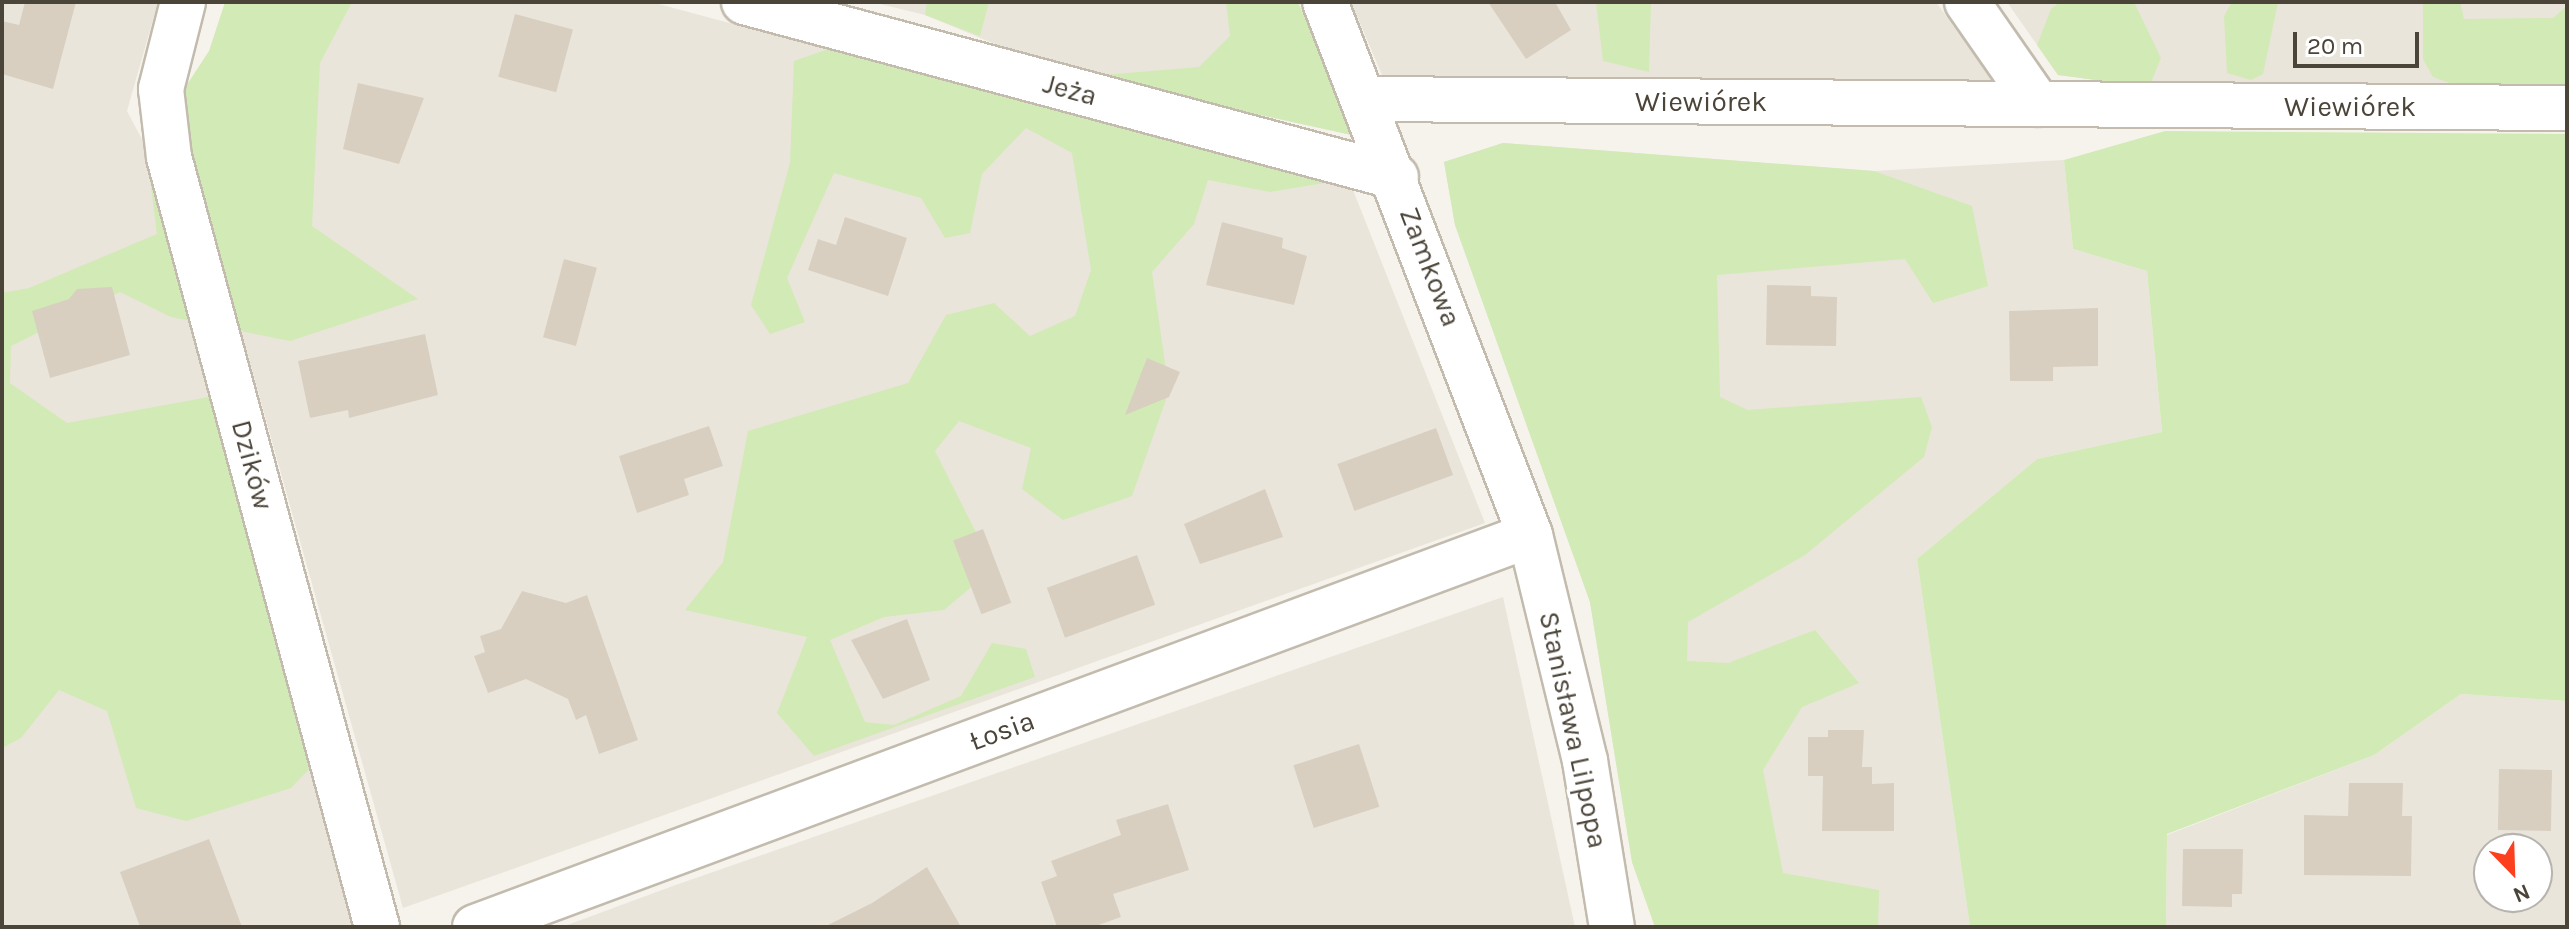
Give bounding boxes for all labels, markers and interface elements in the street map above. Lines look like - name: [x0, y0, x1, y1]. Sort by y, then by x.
- scale bar: [2297, 16, 2423, 66]
- text: 20 m: [2307, 32, 2363, 60]
- street label: Jeża: [1039, 67, 1101, 113]
- street label: Wiewiórek: [1635, 85, 1767, 119]
- street label: Wiewiórek: [2284, 90, 2416, 124]
- street label: Zamkowa: [1392, 203, 1468, 331]
- street label: Dzików: [224, 416, 280, 514]
- street label: Stanisława Lilpopa: [1531, 609, 1615, 851]
- street label: Łosia: [965, 704, 1039, 758]
- north arrow: [2473, 833, 2553, 913]
- text: N: [2509, 878, 2534, 908]

